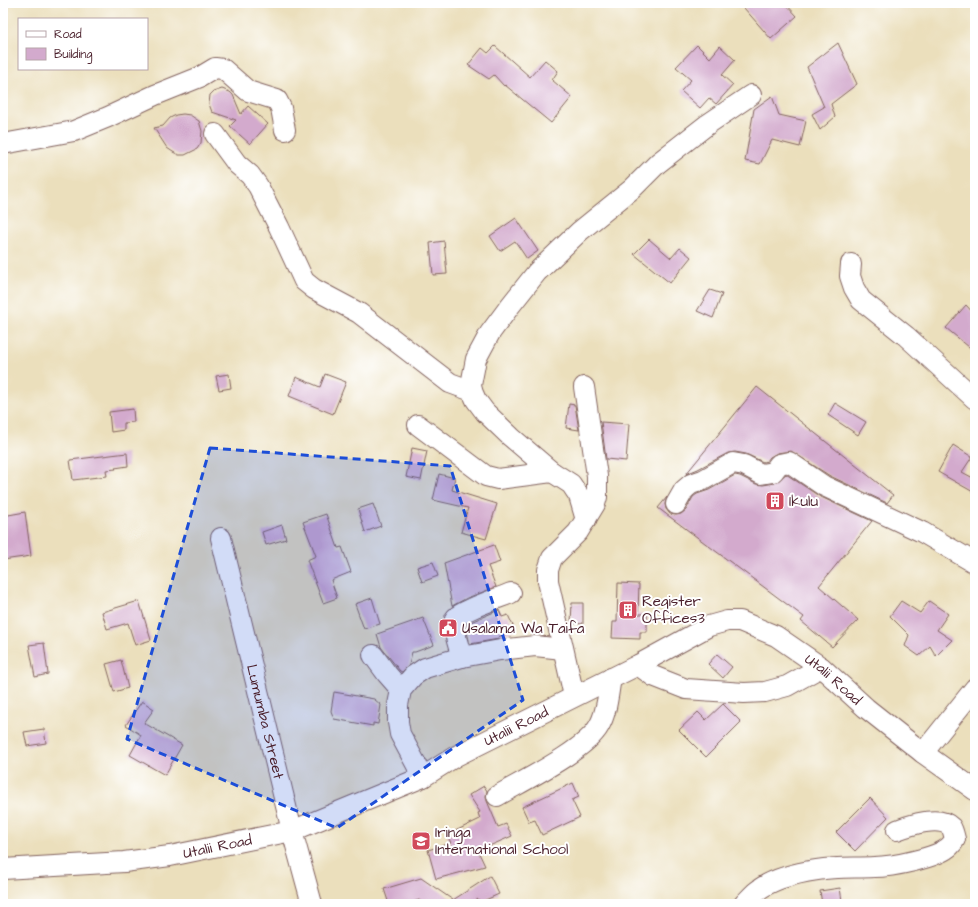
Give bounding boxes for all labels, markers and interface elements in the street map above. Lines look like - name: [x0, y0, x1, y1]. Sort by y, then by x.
- legend: [18, 18, 148, 70]
- text: Road: [54, 26, 82, 43]
- text: Building: [54, 46, 92, 64]
- building icon: Ikulu: [764, 490, 786, 512]
- place label: Ikulu: [789, 491, 818, 512]
- place label: Register Offices3: [642, 591, 705, 629]
- building icon: Register Offices3: [617, 599, 639, 621]
- public building icon: Usalama Wa Taifa: [437, 617, 459, 639]
- place label: Usalama Wa Taifa: [462, 618, 585, 639]
- street label: Utalii Road: [801, 648, 867, 710]
- street label: Lumumba Street: [241, 662, 290, 781]
- street label: Utalii Road: [480, 701, 552, 751]
- place label: Iringa International School: [435, 822, 568, 860]
- street label: Utalii Road: [181, 829, 254, 864]
- school or university icon: Iringa International School: [410, 830, 432, 852]

